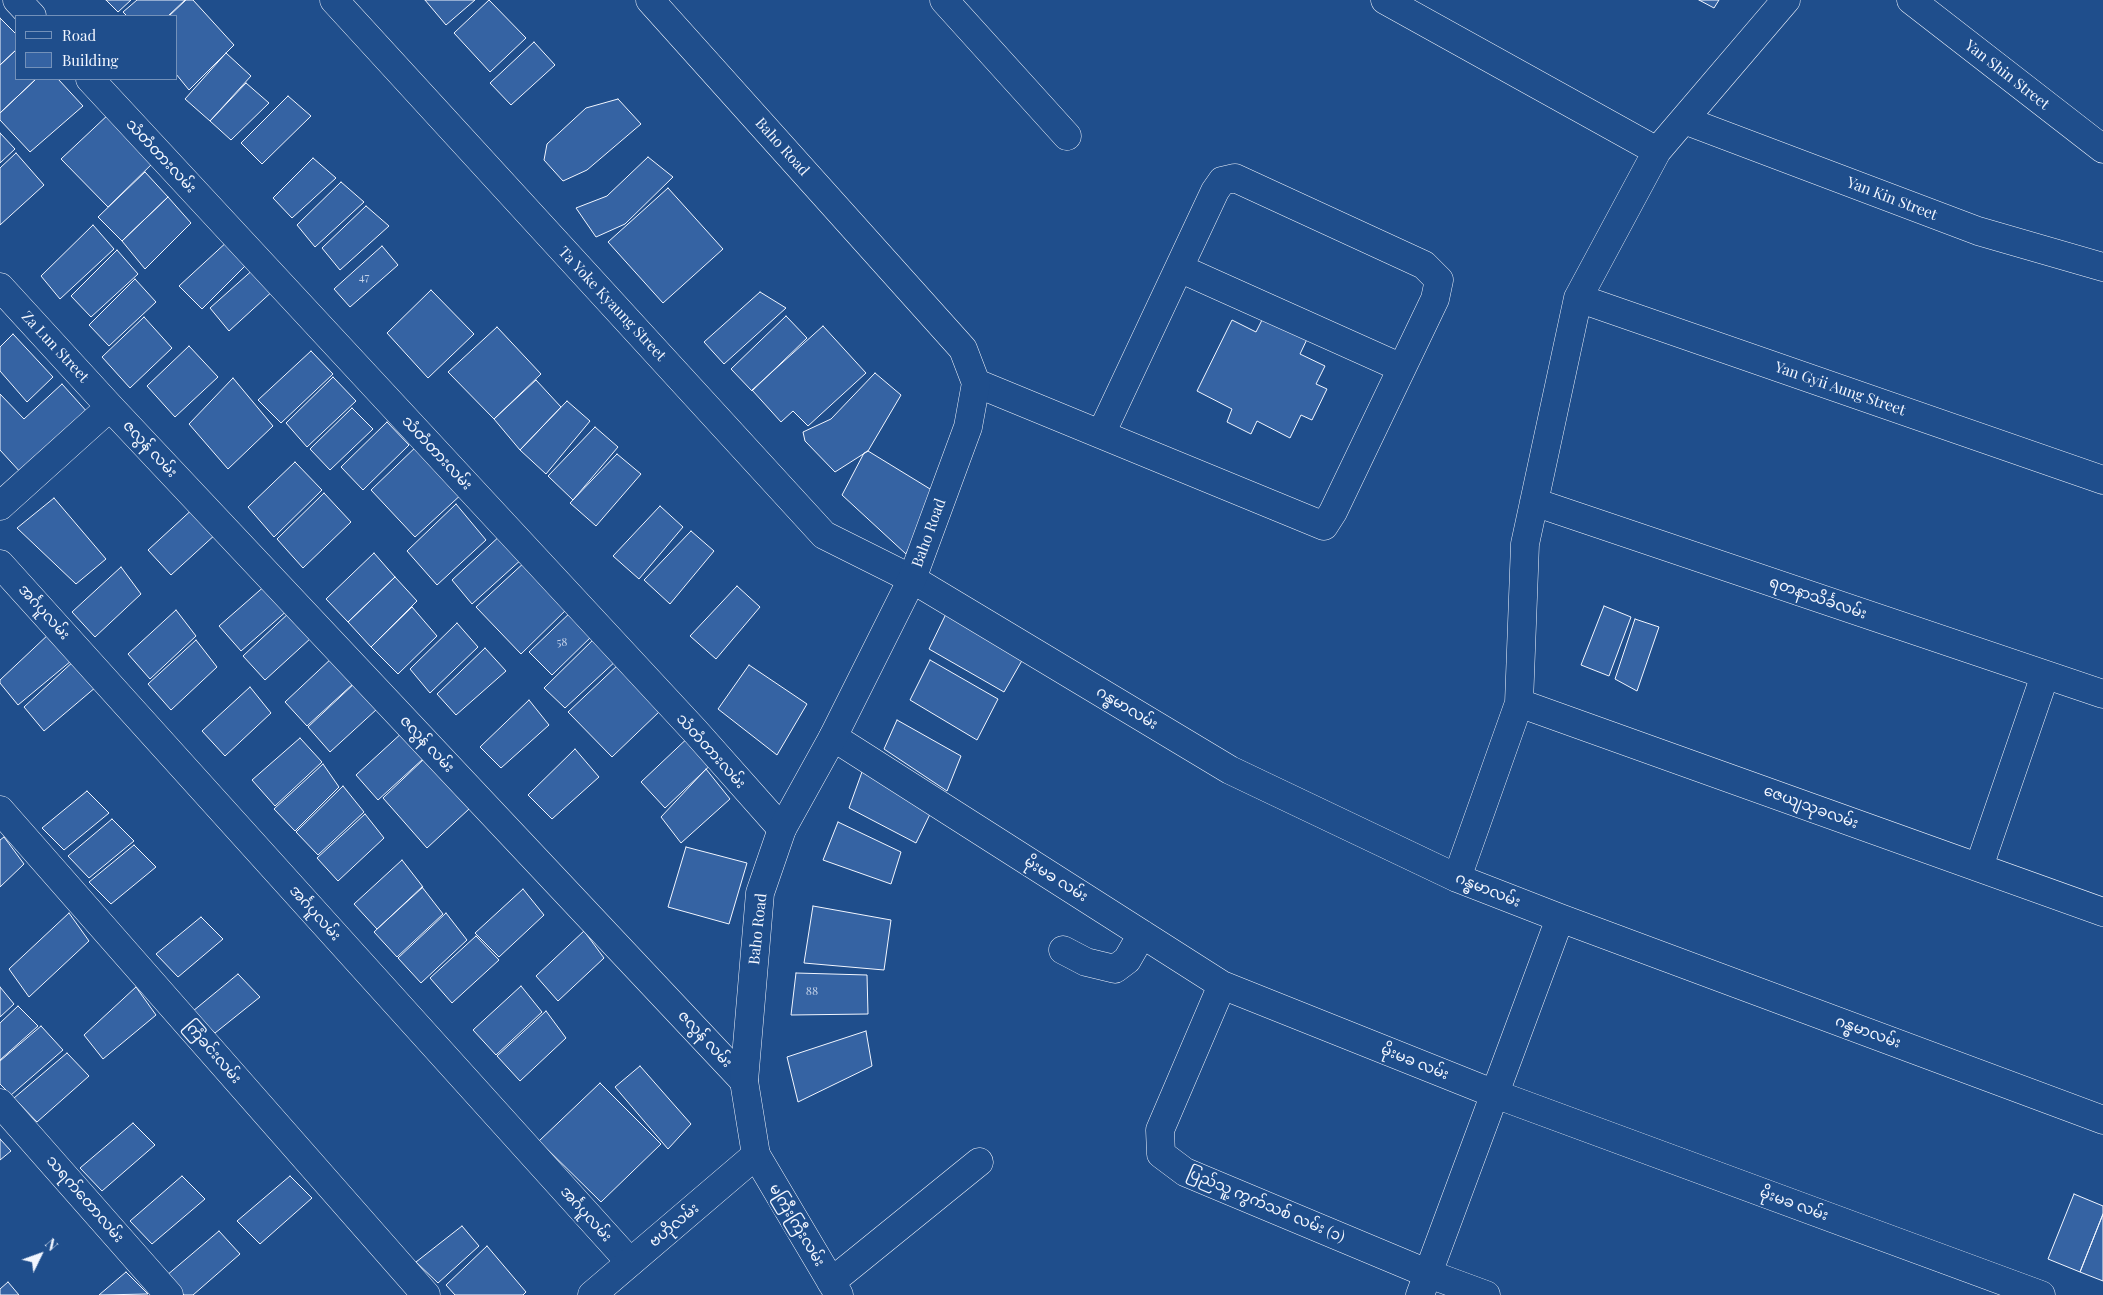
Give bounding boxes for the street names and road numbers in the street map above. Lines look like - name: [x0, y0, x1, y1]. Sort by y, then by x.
- street label: Yan Shin Street: [1961, 36, 2053, 114]
- street label: Baho Road: [751, 114, 813, 180]
- street label: သံတံတားလမ်း: [122, 115, 200, 197]
- street label: Yan Kin Street: [1844, 174, 1940, 224]
- street label: Ta Yoke Kyaung Street: [554, 243, 670, 365]
- street label: Za Lun Street: [18, 308, 92, 386]
- street label: Yan Gyii Aung Street: [1772, 358, 1908, 420]
- street label: သံတံတားလမ်း: [398, 412, 476, 494]
- street label: ဇလွန် လမ်း: [119, 417, 181, 481]
- street label: Baho Road: [908, 496, 950, 570]
- street label: ရတနာသိင်္ခလမ်း: [1767, 573, 1869, 623]
- street label: အင်္ဂပူလမ်း: [14, 581, 74, 643]
- street label: ဂန္ဓမာလမ်း: [1093, 683, 1161, 733]
- street label: သံတံတားလမ်း: [673, 710, 749, 792]
- street label: ဇလွန် လမ်း: [396, 712, 458, 776]
- street label: ဇေယျသုခလမ်း: [1761, 782, 1861, 832]
- street label: မိုးမခ လမ်း: [1021, 852, 1091, 906]
- street label: ဂန္ဓမာလမ်း: [1453, 869, 1523, 911]
- street label: အင်္ဂပူလမ်း: [285, 882, 345, 944]
- street label: Baho Road: [745, 892, 771, 966]
- street label: ဇလွန် လမ်း: [674, 1007, 736, 1071]
- street label: ဂန္ဓမာလမ်း: [1833, 1012, 1903, 1052]
- street label: ကြံခင်းလမ်း: [181, 1017, 245, 1087]
- street label: မိုးမခ လမ်း: [1378, 1040, 1452, 1084]
- street label: သရက်တောလမ်း: [42, 1152, 128, 1246]
- street label: ပြည်သူ့ ကွက်သစ် လမ်း (၁): [1184, 1164, 1348, 1246]
- street label: မကြီးကြီးလမ်း: [765, 1180, 829, 1270]
- street label: အင်္ဂပူလမ်း: [556, 1183, 616, 1245]
- street label: မိုးမခ လမ်း: [1757, 1183, 1831, 1225]
- street label: ဗဟိုလမ်း: [646, 1199, 702, 1251]

